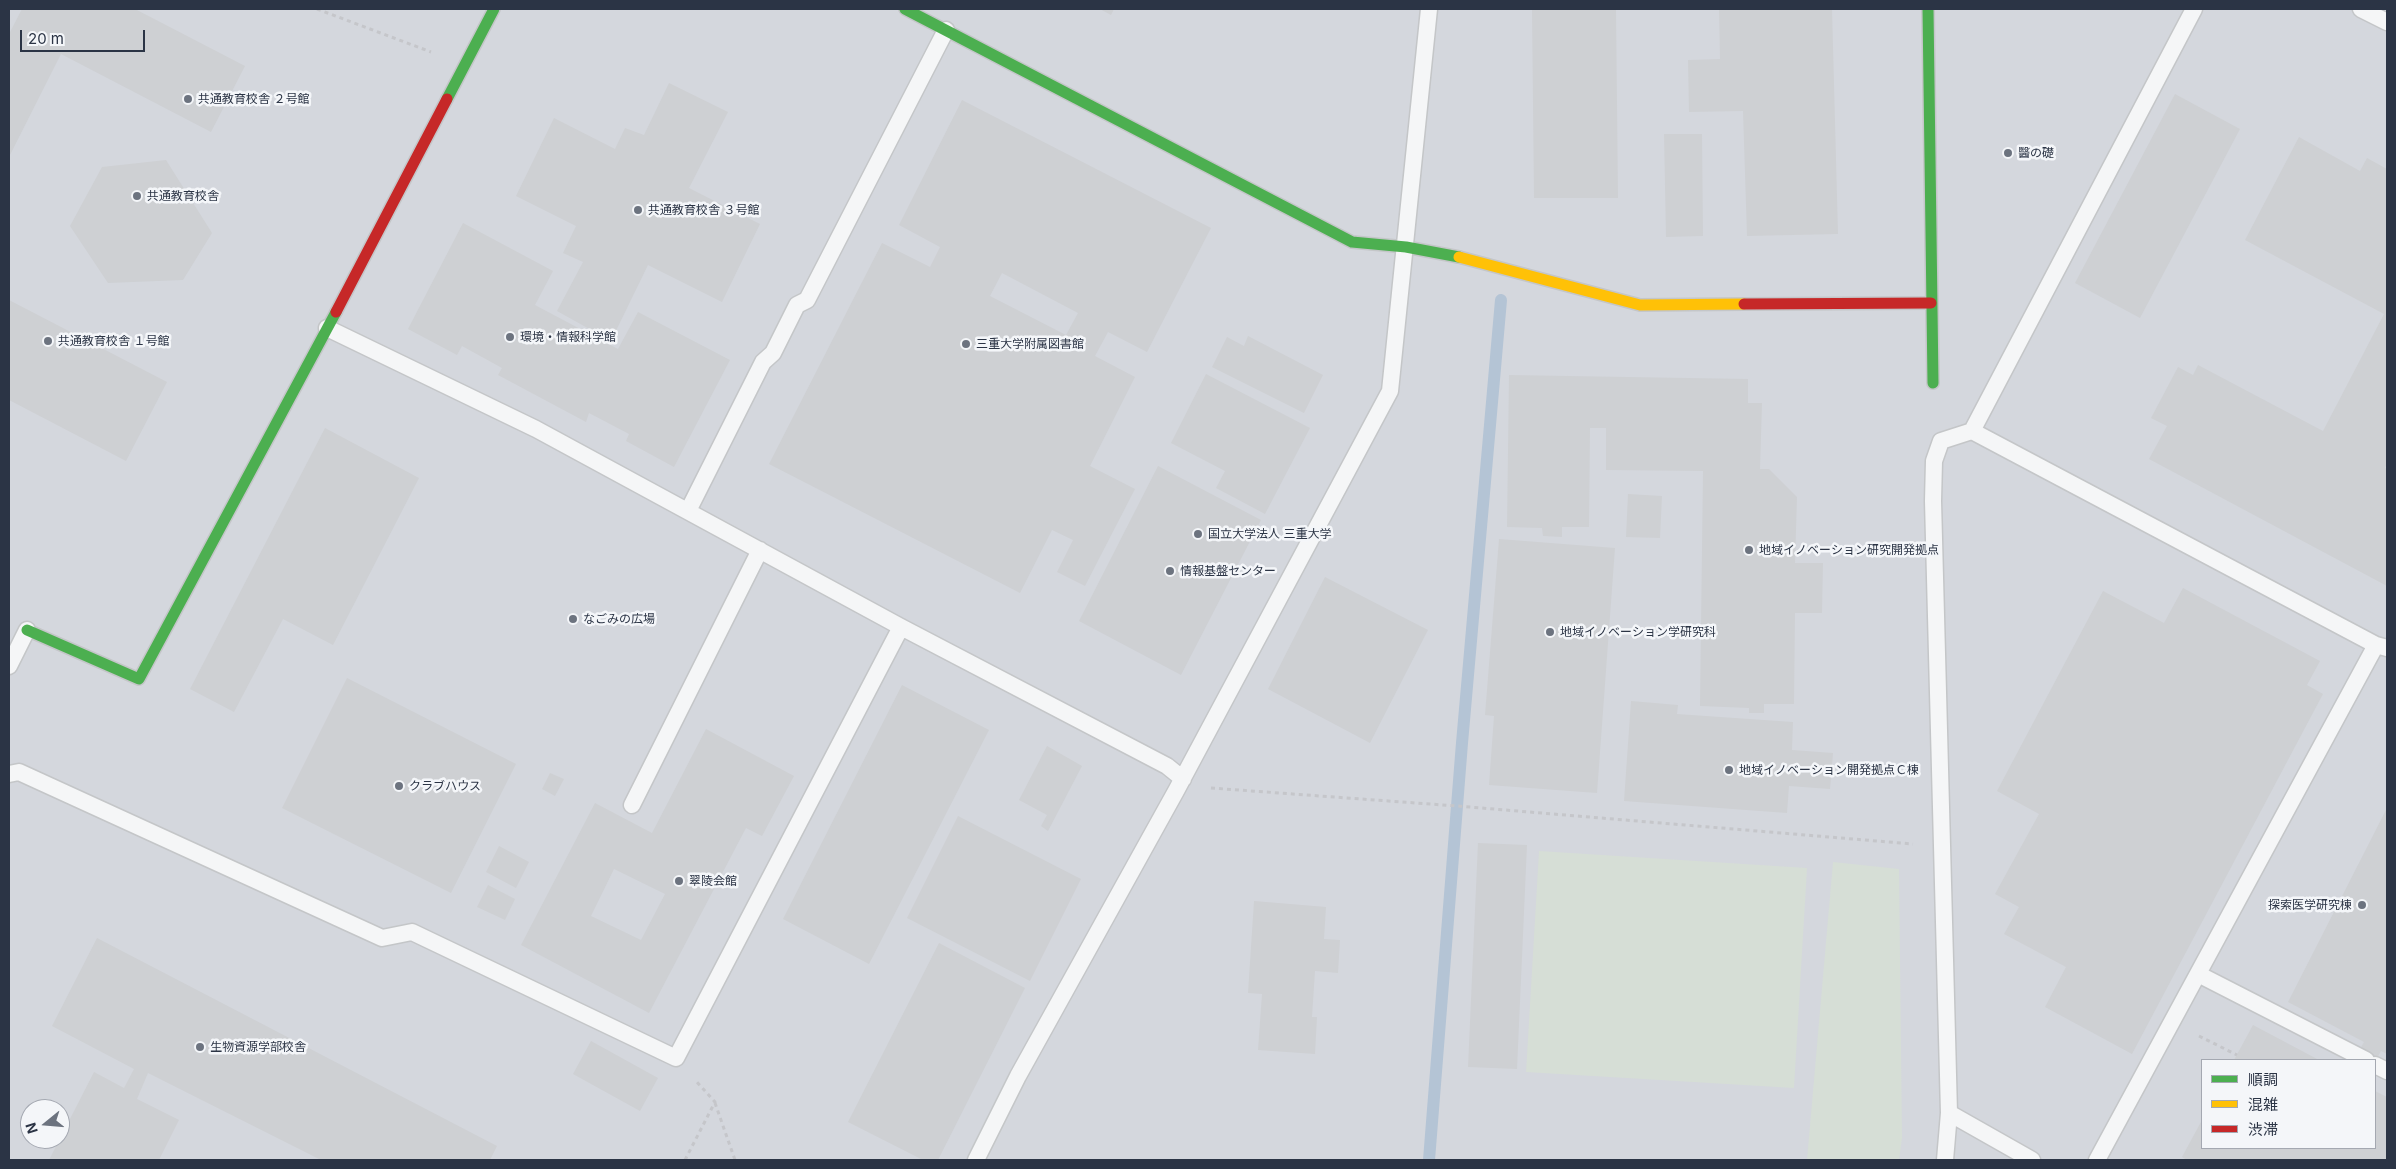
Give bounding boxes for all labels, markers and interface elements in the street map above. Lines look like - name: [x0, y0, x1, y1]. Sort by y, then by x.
- scale bar: [22, 20, 148, 52]
- text: 20 m: [28, 29, 64, 48]
- place label: 共通教育校舎 ２号館: [198, 92, 309, 106]
- marker: 共通教育校舎 ２号館: [182, 93, 194, 105]
- place label: 醫の礎: [2018, 146, 2054, 160]
- marker: 醫の礎: [2002, 147, 2014, 159]
- place label: 共通教育校舎: [147, 189, 219, 203]
- marker: 共通教育校舎: [131, 190, 143, 202]
- place label: 共通教育校舎 ３号館: [648, 203, 759, 217]
- marker: 共通教育校舎 ３号館: [632, 204, 644, 216]
- place label: 環境・情報科学館: [520, 330, 616, 344]
- marker: 環境・情報科学館: [504, 331, 516, 343]
- place label: 共通教育校舎 １号館: [58, 334, 169, 348]
- marker: 共通教育校舎 １号館: [42, 335, 54, 347]
- place label: 三重大学附属図書館: [976, 337, 1084, 351]
- marker: 三重大学附属図書館: [960, 338, 972, 350]
- place label: 国立大学法人 三重大学: [1208, 527, 1331, 541]
- marker: 国立大学法人 三重大学: [1192, 528, 1204, 540]
- place label: 地域イノベーション研究開発拠点: [1759, 543, 1939, 557]
- marker: 地域イノベーション研究開発拠点: [1743, 544, 1755, 556]
- place label: 情報基盤センター: [1180, 564, 1276, 578]
- marker: 情報基盤センター: [1164, 565, 1176, 577]
- place label: なごみの広場: [583, 612, 655, 626]
- marker: なごみの広場: [567, 613, 579, 625]
- place label: 地域イノベーション学研究科: [1560, 625, 1716, 639]
- marker: 地域イノベーション学研究科: [1544, 626, 1556, 638]
- place label: 地域イノベーション開発拠点Ｃ棟: [1739, 763, 1919, 777]
- marker: 地域イノベーション開発拠点Ｃ棟: [1723, 764, 1735, 776]
- place label: クラブハウス: [409, 779, 481, 793]
- marker: クラブハウス: [393, 780, 405, 792]
- place label: 翠陵会館: [689, 874, 737, 888]
- marker: 翠陵会館: [673, 875, 685, 887]
- place label: 探索医学研究棟: [2268, 898, 2352, 912]
- marker: 探索医学研究棟: [2356, 899, 2368, 911]
- place label: 生物資源学部校舎: [210, 1040, 306, 1054]
- marker: 生物資源学部校舎: [194, 1041, 206, 1053]
- legend: [2201, 1059, 2376, 1149]
- text: 順調: [2248, 1070, 2278, 1089]
- text: 混雑: [2248, 1095, 2278, 1114]
- north arrow: [20, 1099, 70, 1149]
- text: 渋滞: [2248, 1120, 2278, 1139]
- text: N: [21, 1121, 41, 1136]

